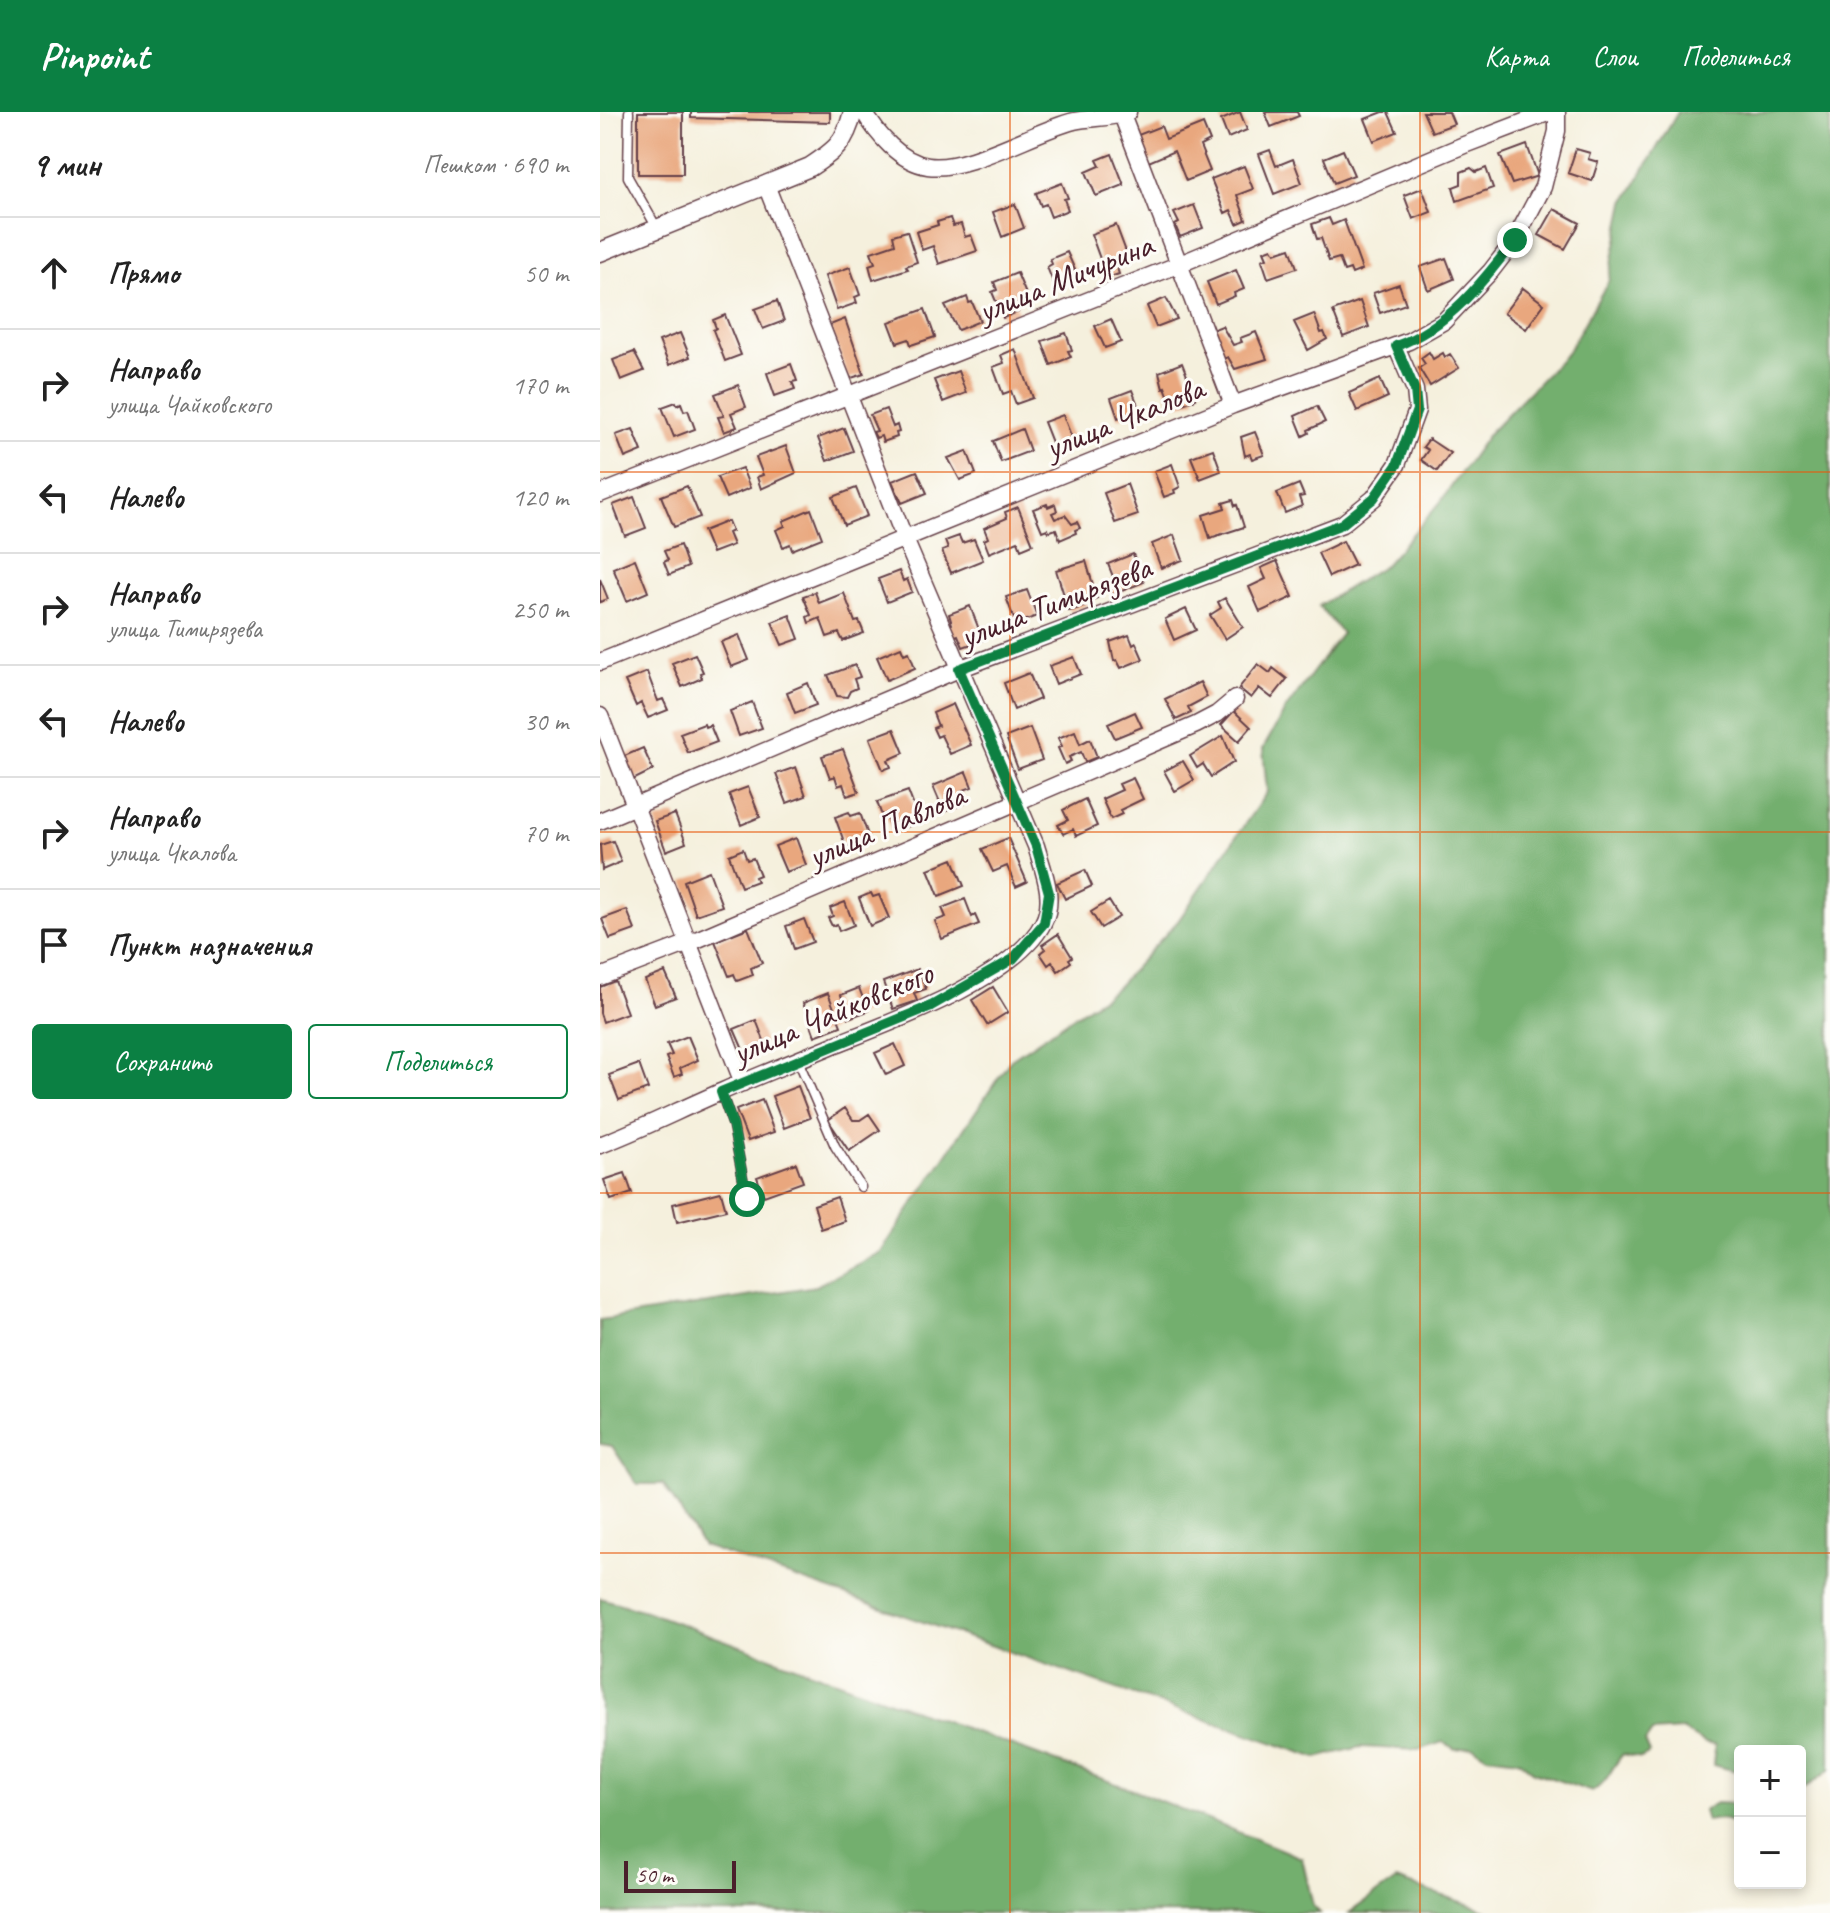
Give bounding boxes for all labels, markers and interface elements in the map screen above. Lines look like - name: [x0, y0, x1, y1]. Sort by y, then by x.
- text: Pinpoint: [40, 33, 149, 80]
- text: Карта: [1485, 39, 1549, 74]
- text: Слои: [1593, 39, 1638, 74]
- text: Поделиться: [1682, 39, 1790, 74]
- text: 9 мин: [32, 143, 101, 186]
- text: Пешком · 690 m: [423, 148, 568, 181]
- street label: улица Мичурина: [970, 222, 1161, 333]
- route end: [1497, 222, 1533, 258]
- icon: ahead: [32, 251, 76, 295]
- text: Прямо: [108, 254, 179, 292]
- text: 50 m: [524, 257, 568, 290]
- text: Направо: [108, 350, 200, 388]
- icon: right: [32, 363, 76, 407]
- street label: улица Чкалова: [1037, 365, 1213, 469]
- text: 170 m: [512, 369, 568, 402]
- text: улица Чайковского: [108, 388, 271, 421]
- icon: left: [32, 475, 76, 519]
- text: Налево: [108, 478, 184, 516]
- text: 120 m: [512, 481, 568, 514]
- street label: улица Тимирязева: [952, 545, 1159, 658]
- text: Направо: [108, 574, 200, 612]
- icon: right: [32, 587, 76, 631]
- text: 250 m: [512, 593, 568, 626]
- text: улица Тимирязева: [108, 612, 262, 645]
- icon: left: [32, 699, 76, 743]
- text: Налево: [108, 702, 184, 740]
- text: 30 m: [524, 705, 568, 738]
- street label: улица Павлова: [799, 772, 974, 879]
- text: Направо: [108, 798, 200, 836]
- icon: right: [32, 811, 76, 855]
- text: 70 m: [524, 817, 568, 850]
- text: улица Чкалова: [108, 836, 236, 869]
- icon: arrive: [32, 923, 76, 967]
- text: Пункт назначения: [108, 926, 311, 964]
- street label: улица Чайковского: [724, 950, 941, 1075]
- button: Сохранить: [32, 1024, 292, 1099]
- button: Поделиться: [308, 1024, 568, 1099]
- route start: [729, 1181, 765, 1217]
- map controls: [1734, 1745, 1806, 1889]
- button: +: [1734, 1745, 1806, 1817]
- button: −: [1734, 1817, 1806, 1889]
- scale bar: [624, 1857, 736, 1893]
- text: 50 m: [636, 1861, 673, 1889]

